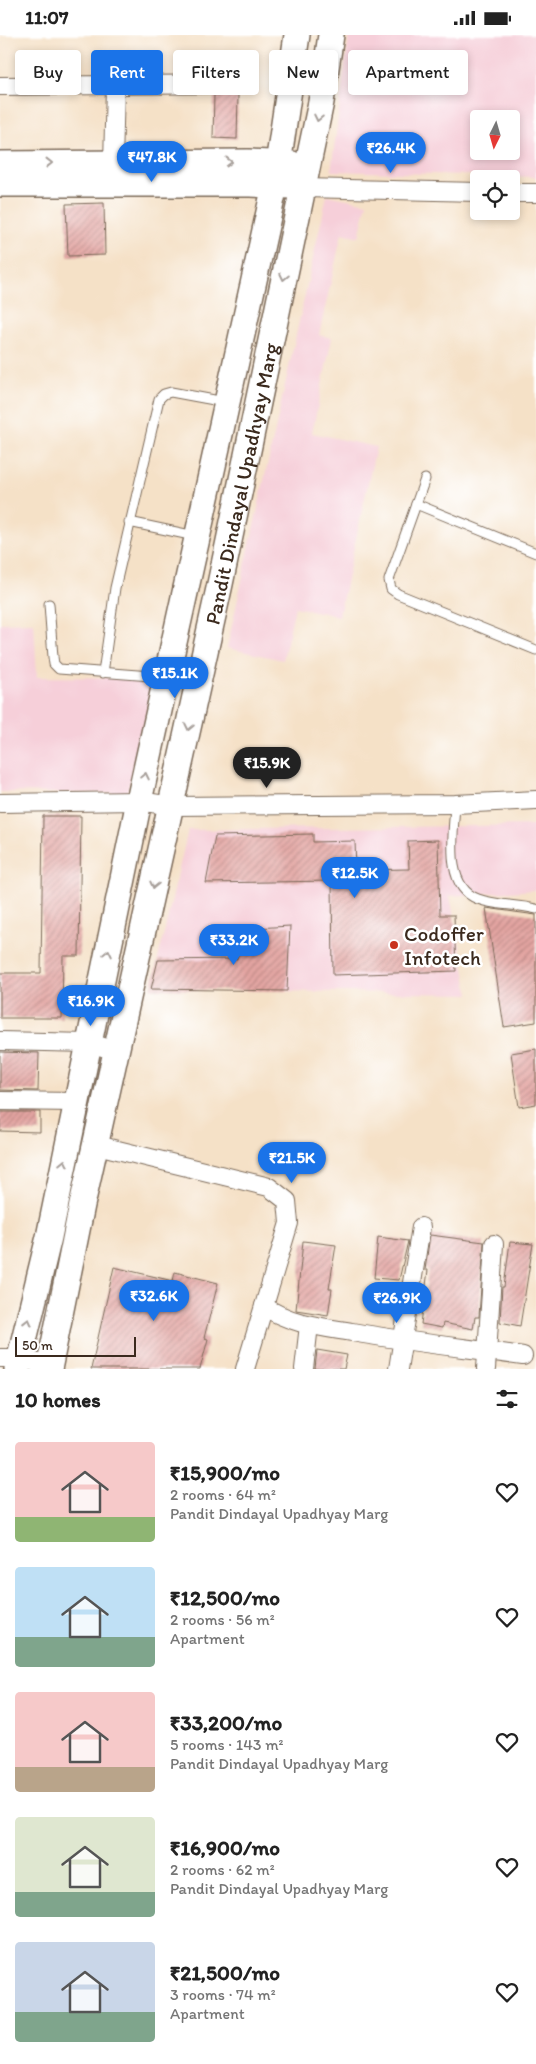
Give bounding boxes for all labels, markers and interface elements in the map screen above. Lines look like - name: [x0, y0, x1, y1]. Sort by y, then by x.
- text: 11:07: [25, 6, 68, 29]
- chip: Buy: [15, 50, 81, 95]
- chip: Rent: [91, 50, 163, 95]
- chip: Filters: [173, 50, 259, 95]
- chip: New: [269, 50, 338, 95]
- chip: Apartment: [348, 50, 468, 95]
- north arrow: [470, 110, 520, 160]
- map controls: [470, 110, 520, 220]
- one-way arrow: [313, 113, 324, 122]
- pin: ₹26.4K: [350, 131, 432, 174]
- text: ₹26.4K: [367, 138, 415, 157]
- pin: ₹47.8K: [111, 141, 193, 183]
- text: ₹47.8K: [128, 147, 176, 166]
- one-way arrow: [225, 157, 233, 167]
- one-way arrow: [45, 158, 53, 169]
- button: locate: [470, 170, 520, 220]
- one-way arrow: [279, 272, 290, 281]
- street label: Pandit Dindayal Upadhyay Marg: [199, 340, 283, 627]
- pin: ₹15.1K: [134, 657, 216, 699]
- text: ₹15.1K: [152, 663, 198, 682]
- one-way arrow: [184, 722, 195, 731]
- pin: ₹15.9K: [226, 747, 308, 789]
- text: ₹15.9K: [244, 753, 290, 772]
- one-way arrow: [139, 772, 150, 781]
- pin: ₹12.5K: [314, 857, 396, 899]
- text: ₹12.5K: [332, 863, 378, 882]
- one-way arrow: [149, 881, 160, 890]
- place label: Codoffer Infotech: [404, 921, 484, 970]
- pin: ₹33.2K: [193, 923, 275, 966]
- text: ₹33.2K: [210, 930, 258, 949]
- marker: Codoffer Infotech: [388, 939, 400, 951]
- one-way arrow: [102, 948, 113, 957]
- pin: ₹16.9K: [50, 985, 132, 1027]
- text: ₹16.9K: [68, 991, 114, 1010]
- pin: ₹21.5K: [251, 1141, 333, 1184]
- text: ₹21.5K: [269, 1148, 315, 1167]
- one-way arrow: [58, 1159, 69, 1168]
- pin: ₹32.6K: [113, 1279, 195, 1322]
- pin: ₹26.9K: [356, 1281, 438, 1324]
- text: ₹32.6K: [130, 1286, 178, 1305]
- text: ₹26.9K: [373, 1288, 421, 1307]
- one-way arrow: [22, 1317, 33, 1326]
- scale bar: [15, 1334, 136, 1357]
- text: 50 m: [22, 1337, 53, 1354]
- icon: filters: [493, 1385, 521, 1413]
- text: 10 homes: [15, 1387, 101, 1412]
- text: ₹15,900/mo: [170, 1460, 280, 1485]
- icon: home: [55, 1462, 115, 1522]
- icon: heart: [493, 1478, 521, 1506]
- text: 2 rooms · 64 m²: [170, 1485, 276, 1504]
- text: Pandit Dindayal Upadhyay Marg: [170, 1504, 388, 1523]
- text: ₹12,500/mo: [170, 1585, 280, 1610]
- icon: home: [55, 1587, 115, 1647]
- icon: heart: [493, 1603, 521, 1631]
- text: 2 rooms · 56 m²: [170, 1610, 275, 1629]
- text: Apartment: [170, 1629, 245, 1648]
- text: ₹33,200/mo: [170, 1710, 282, 1735]
- icon: home: [55, 1712, 115, 1772]
- icon: heart: [493, 1728, 521, 1756]
- text: 5 rooms · 143 m²: [170, 1735, 284, 1754]
- text: Pandit Dindayal Upadhyay Marg: [170, 1754, 388, 1773]
- text: ₹16,900/mo: [170, 1835, 280, 1860]
- icon: home: [55, 1837, 115, 1897]
- icon: heart: [493, 1853, 521, 1881]
- text: 2 rooms · 62 m²: [170, 1860, 275, 1879]
- text: Pandit Dindayal Upadhyay Marg: [170, 1879, 388, 1898]
- text: ₹21,500/mo: [170, 1960, 280, 1985]
- icon: home: [55, 1962, 115, 2022]
- icon: heart: [493, 1978, 521, 2006]
- text: 3 rooms · 74 m²: [170, 1985, 276, 2004]
- text: Apartment: [170, 2004, 245, 2023]

